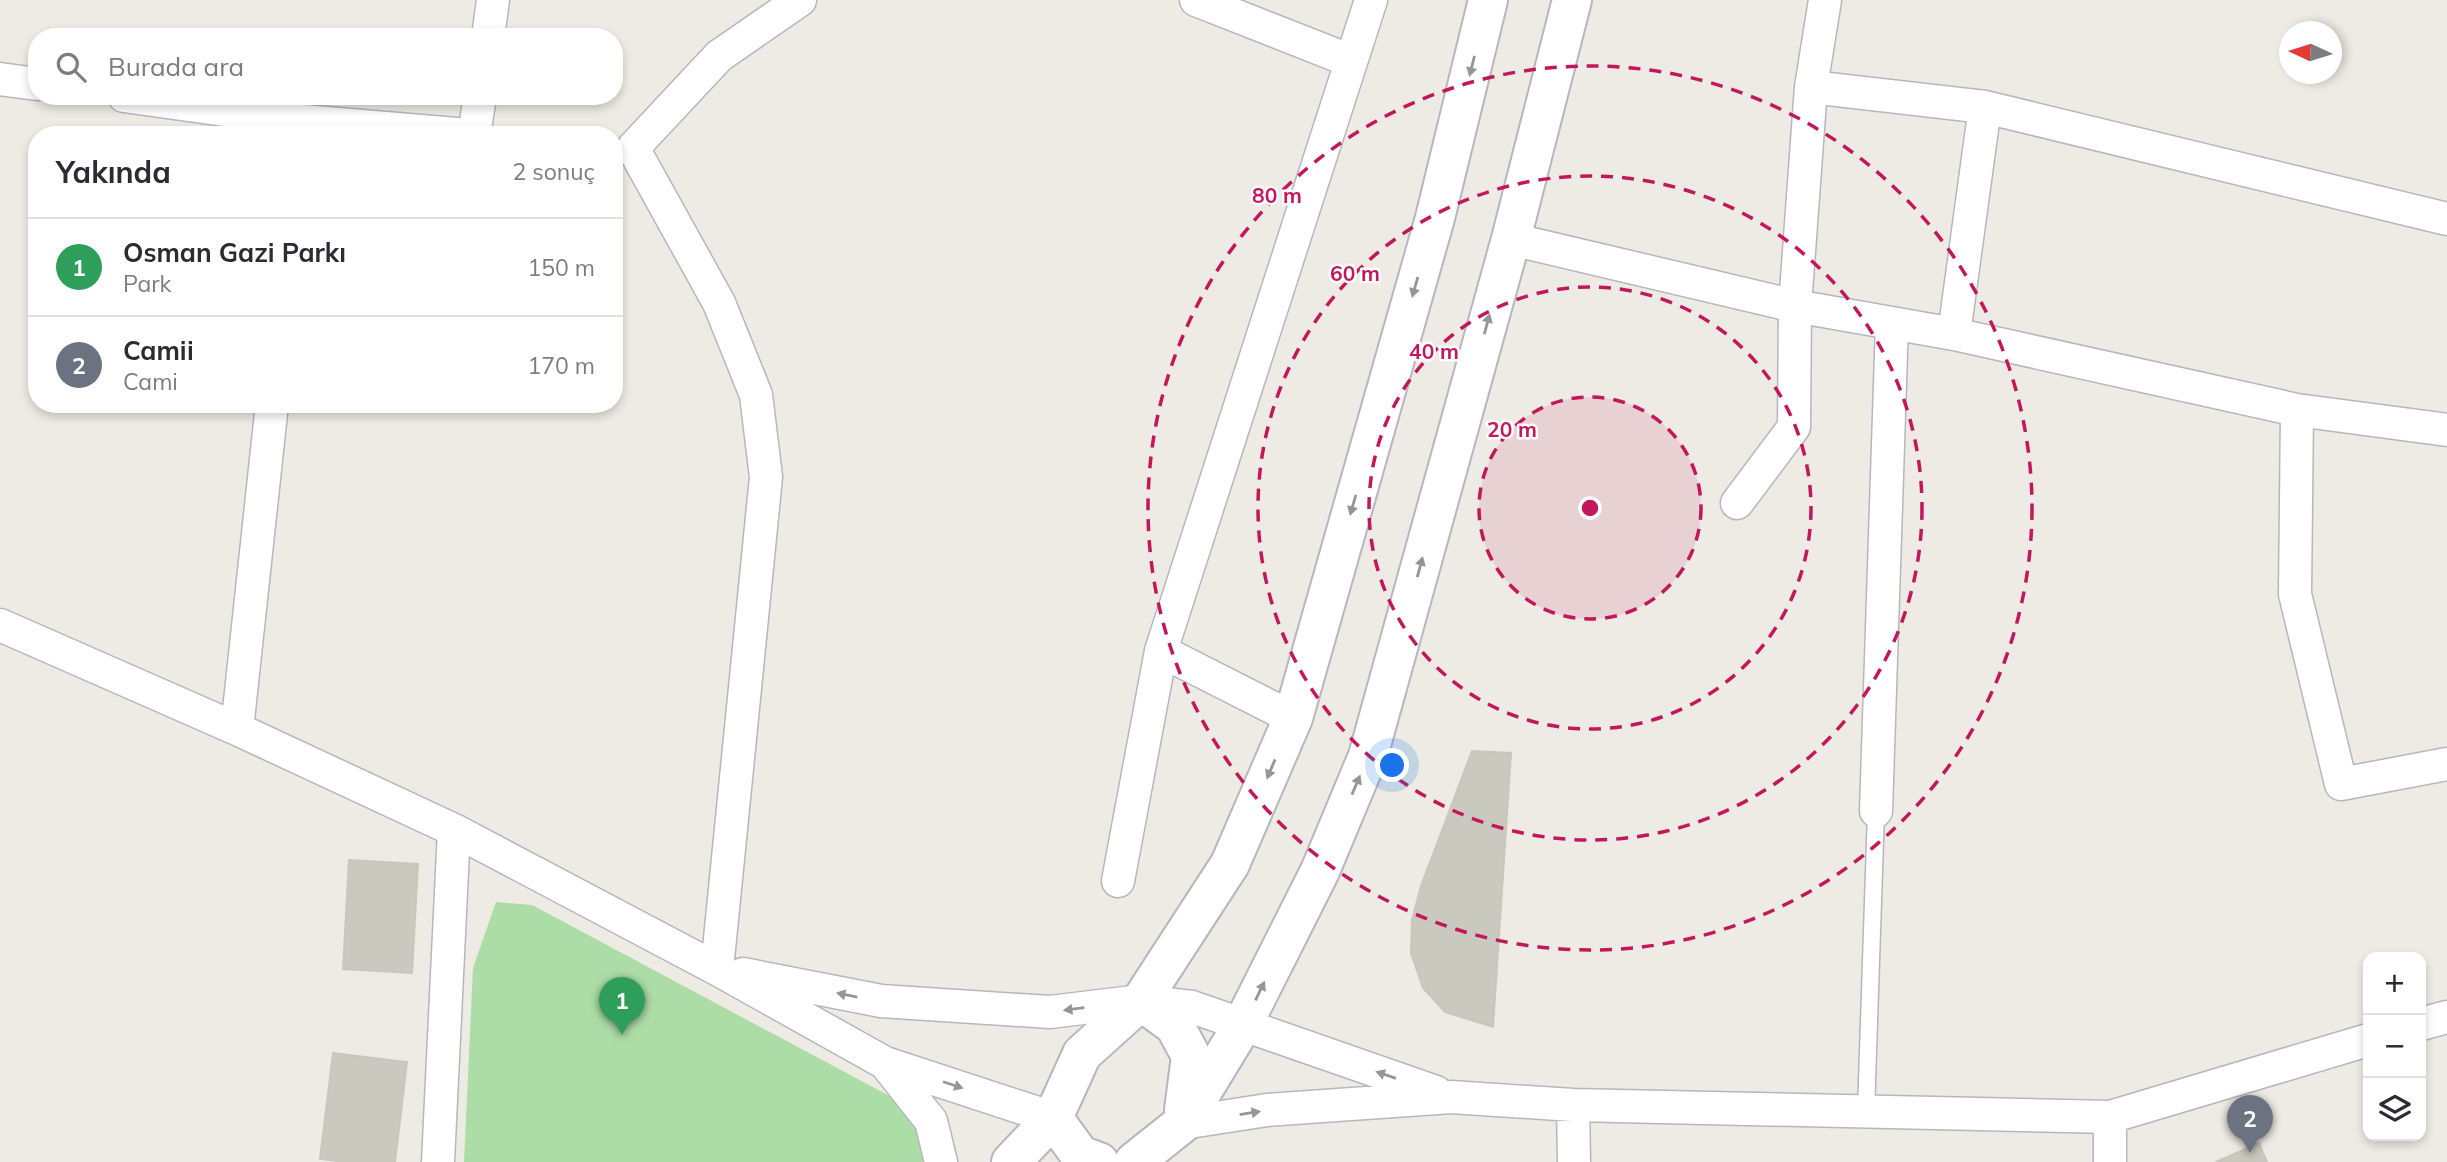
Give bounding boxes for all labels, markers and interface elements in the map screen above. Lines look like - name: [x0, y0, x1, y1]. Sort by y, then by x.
- north arrow: [2279, 21, 2342, 84]
- search box: [28, 28, 623, 105]
- icon: search: [52, 48, 90, 86]
- text: Burada ara: [108, 50, 244, 83]
- one-way arrow: [1466, 55, 1477, 77]
- text: Yakında: [56, 153, 171, 191]
- text: 2 sonuç: [513, 157, 595, 186]
- text: 80 m: [1252, 182, 1302, 208]
- text: Osman Gazi Parkı: [123, 236, 346, 269]
- text: 1: [72, 253, 86, 282]
- text: 150 m: [527, 253, 595, 282]
- text: 60 m: [1330, 260, 1380, 286]
- text: Park: [123, 269, 171, 298]
- one-way arrow: [1410, 276, 1420, 297]
- one-way arrow: [1483, 313, 1493, 334]
- text: Camii: [123, 334, 194, 367]
- text: 40 m: [1409, 338, 1459, 364]
- text: 2: [72, 351, 86, 380]
- text: 170 m: [527, 351, 595, 380]
- text: Cami: [123, 367, 178, 396]
- text: 20 m: [1487, 416, 1537, 442]
- one-way arrow: [1348, 495, 1358, 516]
- centre of rings: [1578, 496, 1602, 520]
- one-way arrow: [1416, 556, 1426, 577]
- your location: [1375, 748, 1409, 782]
- one-way arrow: [1265, 759, 1277, 779]
- one-way arrow: [1351, 774, 1362, 795]
- map controls: [2363, 952, 2426, 1141]
- button: +: [2363, 952, 2426, 1015]
- pin: 1: [599, 977, 645, 1035]
- one-way arrow: [1254, 981, 1266, 1001]
- one-way arrow: [836, 989, 858, 1000]
- one-way arrow: [1063, 1004, 1085, 1015]
- button: −: [2363, 1015, 2426, 1078]
- one-way arrow: [1376, 1069, 1397, 1080]
- button: layers: [2363, 1078, 2426, 1141]
- one-way arrow: [943, 1081, 964, 1091]
- pin: 2: [2227, 1095, 2273, 1153]
- one-way arrow: [1239, 1107, 1261, 1118]

